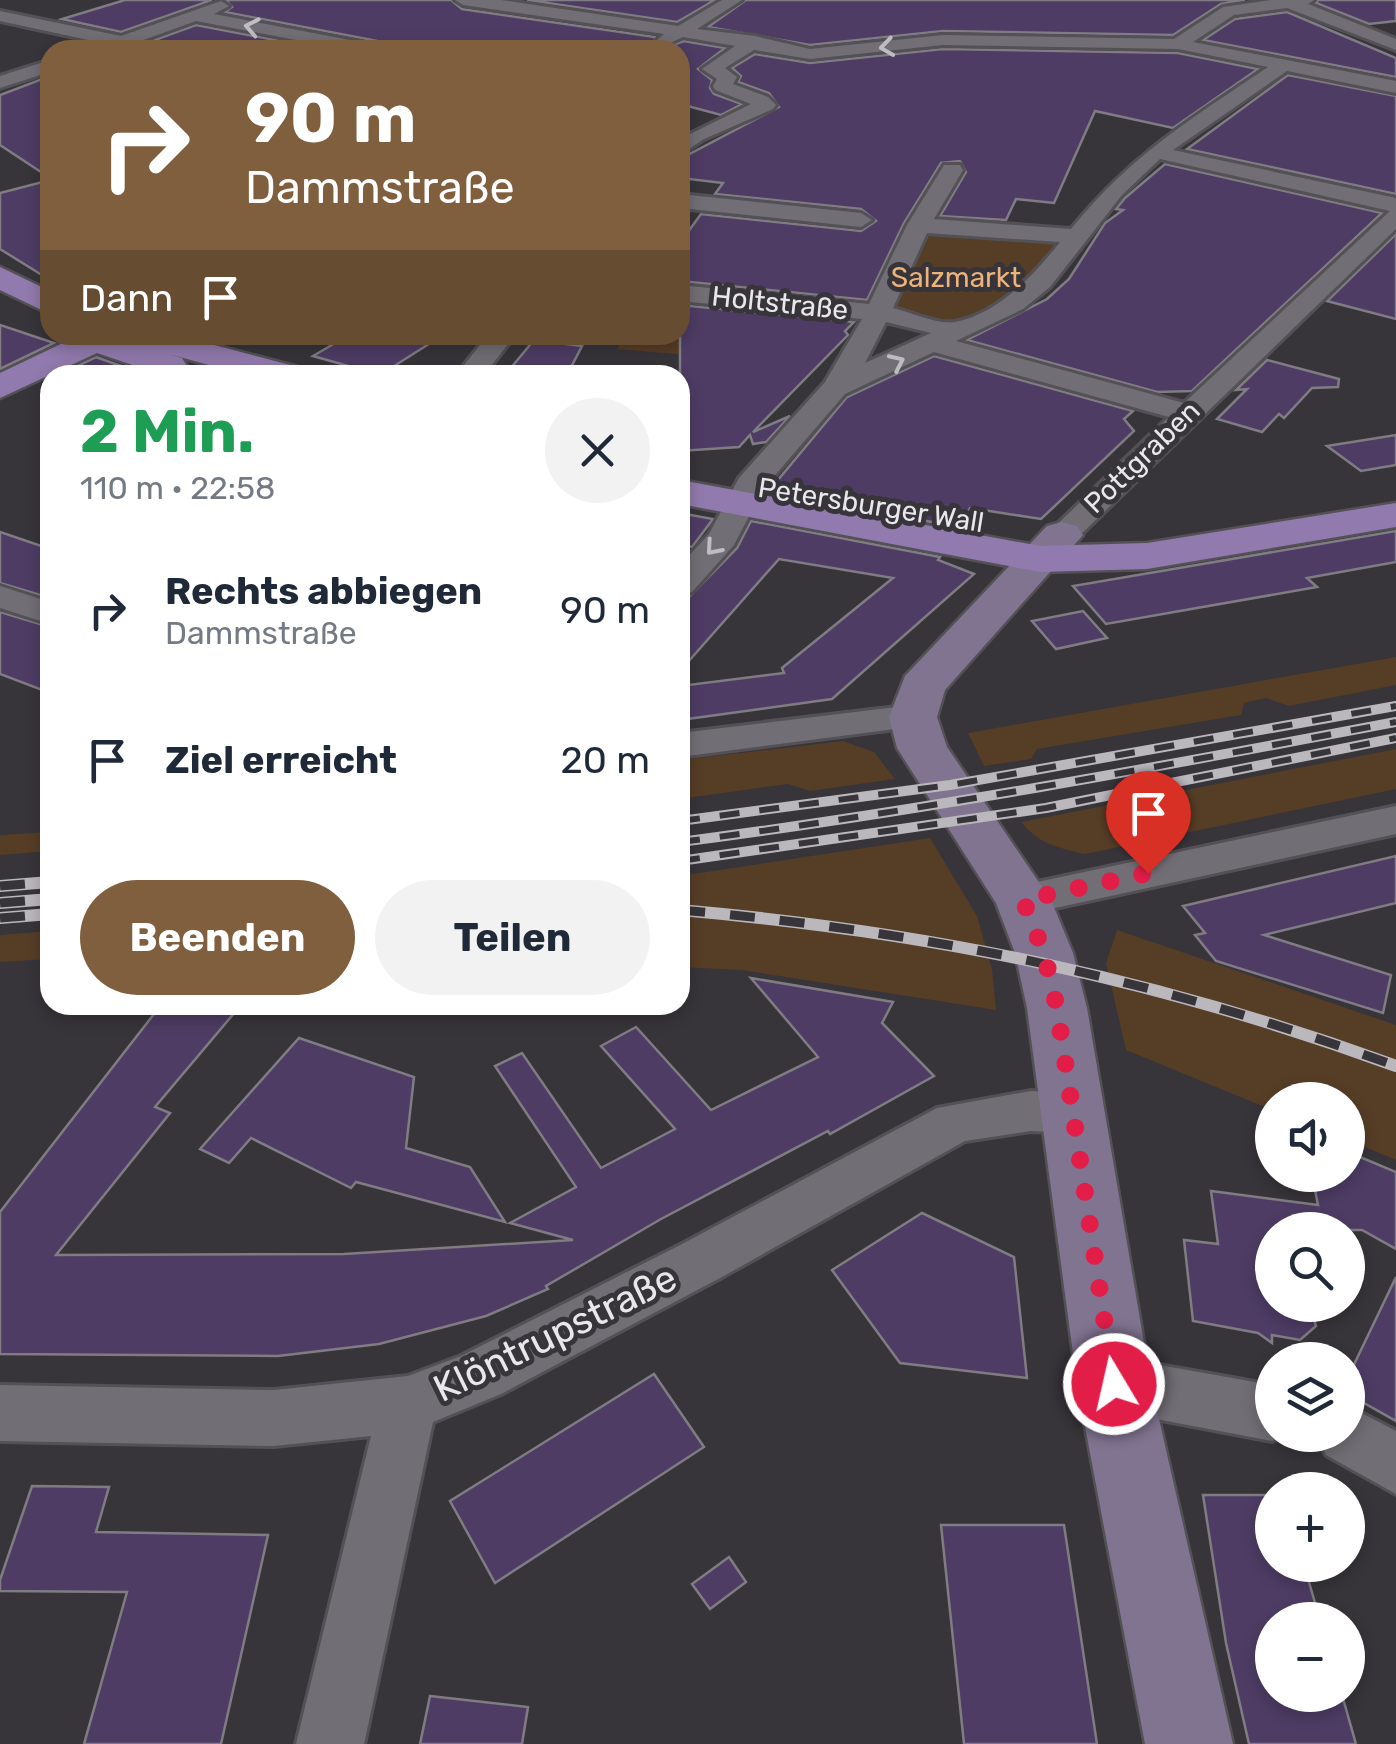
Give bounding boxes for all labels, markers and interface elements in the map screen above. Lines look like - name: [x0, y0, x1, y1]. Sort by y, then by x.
- one-way arrow: [243, 17, 260, 38]
- one-way arrow: [879, 36, 895, 57]
- text: 90 m: [245, 77, 417, 160]
- icon: right: [80, 80, 210, 210]
- text: Dammstraße: [245, 161, 515, 214]
- park label: Salzmarkt: [891, 261, 1021, 294]
- icon: arrive: [193, 270, 248, 325]
- text: Dann: [80, 275, 173, 321]
- street label: Holtstraße: [710, 279, 850, 327]
- one-way arrow: [887, 354, 905, 374]
- street label: Pottgraben: [1077, 394, 1207, 520]
- text: 2 Min.: [80, 396, 254, 467]
- button: close: [545, 398, 650, 503]
- text: 110 m · 22:58: [80, 469, 275, 507]
- street label: Petersburger Wall: [756, 471, 986, 539]
- one-way arrow: [707, 536, 725, 555]
- text: Rechts abbiegen: [165, 568, 482, 614]
- icon: right: [80, 583, 135, 638]
- text: 90 m: [560, 587, 650, 633]
- text: Dammstraße: [165, 614, 357, 652]
- icon: arrive: [80, 733, 135, 788]
- text: Ziel erreicht: [165, 737, 397, 783]
- text: 20 m: [560, 737, 650, 783]
- pin: [1106, 771, 1191, 874]
- icon: arrive: [1121, 786, 1176, 841]
- button: Beenden: [80, 880, 355, 995]
- button: Teilen: [375, 880, 650, 995]
- map controls: [1255, 1082, 1365, 1712]
- button: sound: [1255, 1082, 1365, 1192]
- button: search: [1255, 1212, 1365, 1322]
- street label: Klöntrupstraße: [426, 1254, 684, 1412]
- position arrow: [1062, 1332, 1166, 1436]
- button: layers: [1255, 1342, 1365, 1452]
- button: +: [1255, 1472, 1365, 1582]
- button: −: [1255, 1602, 1365, 1712]

